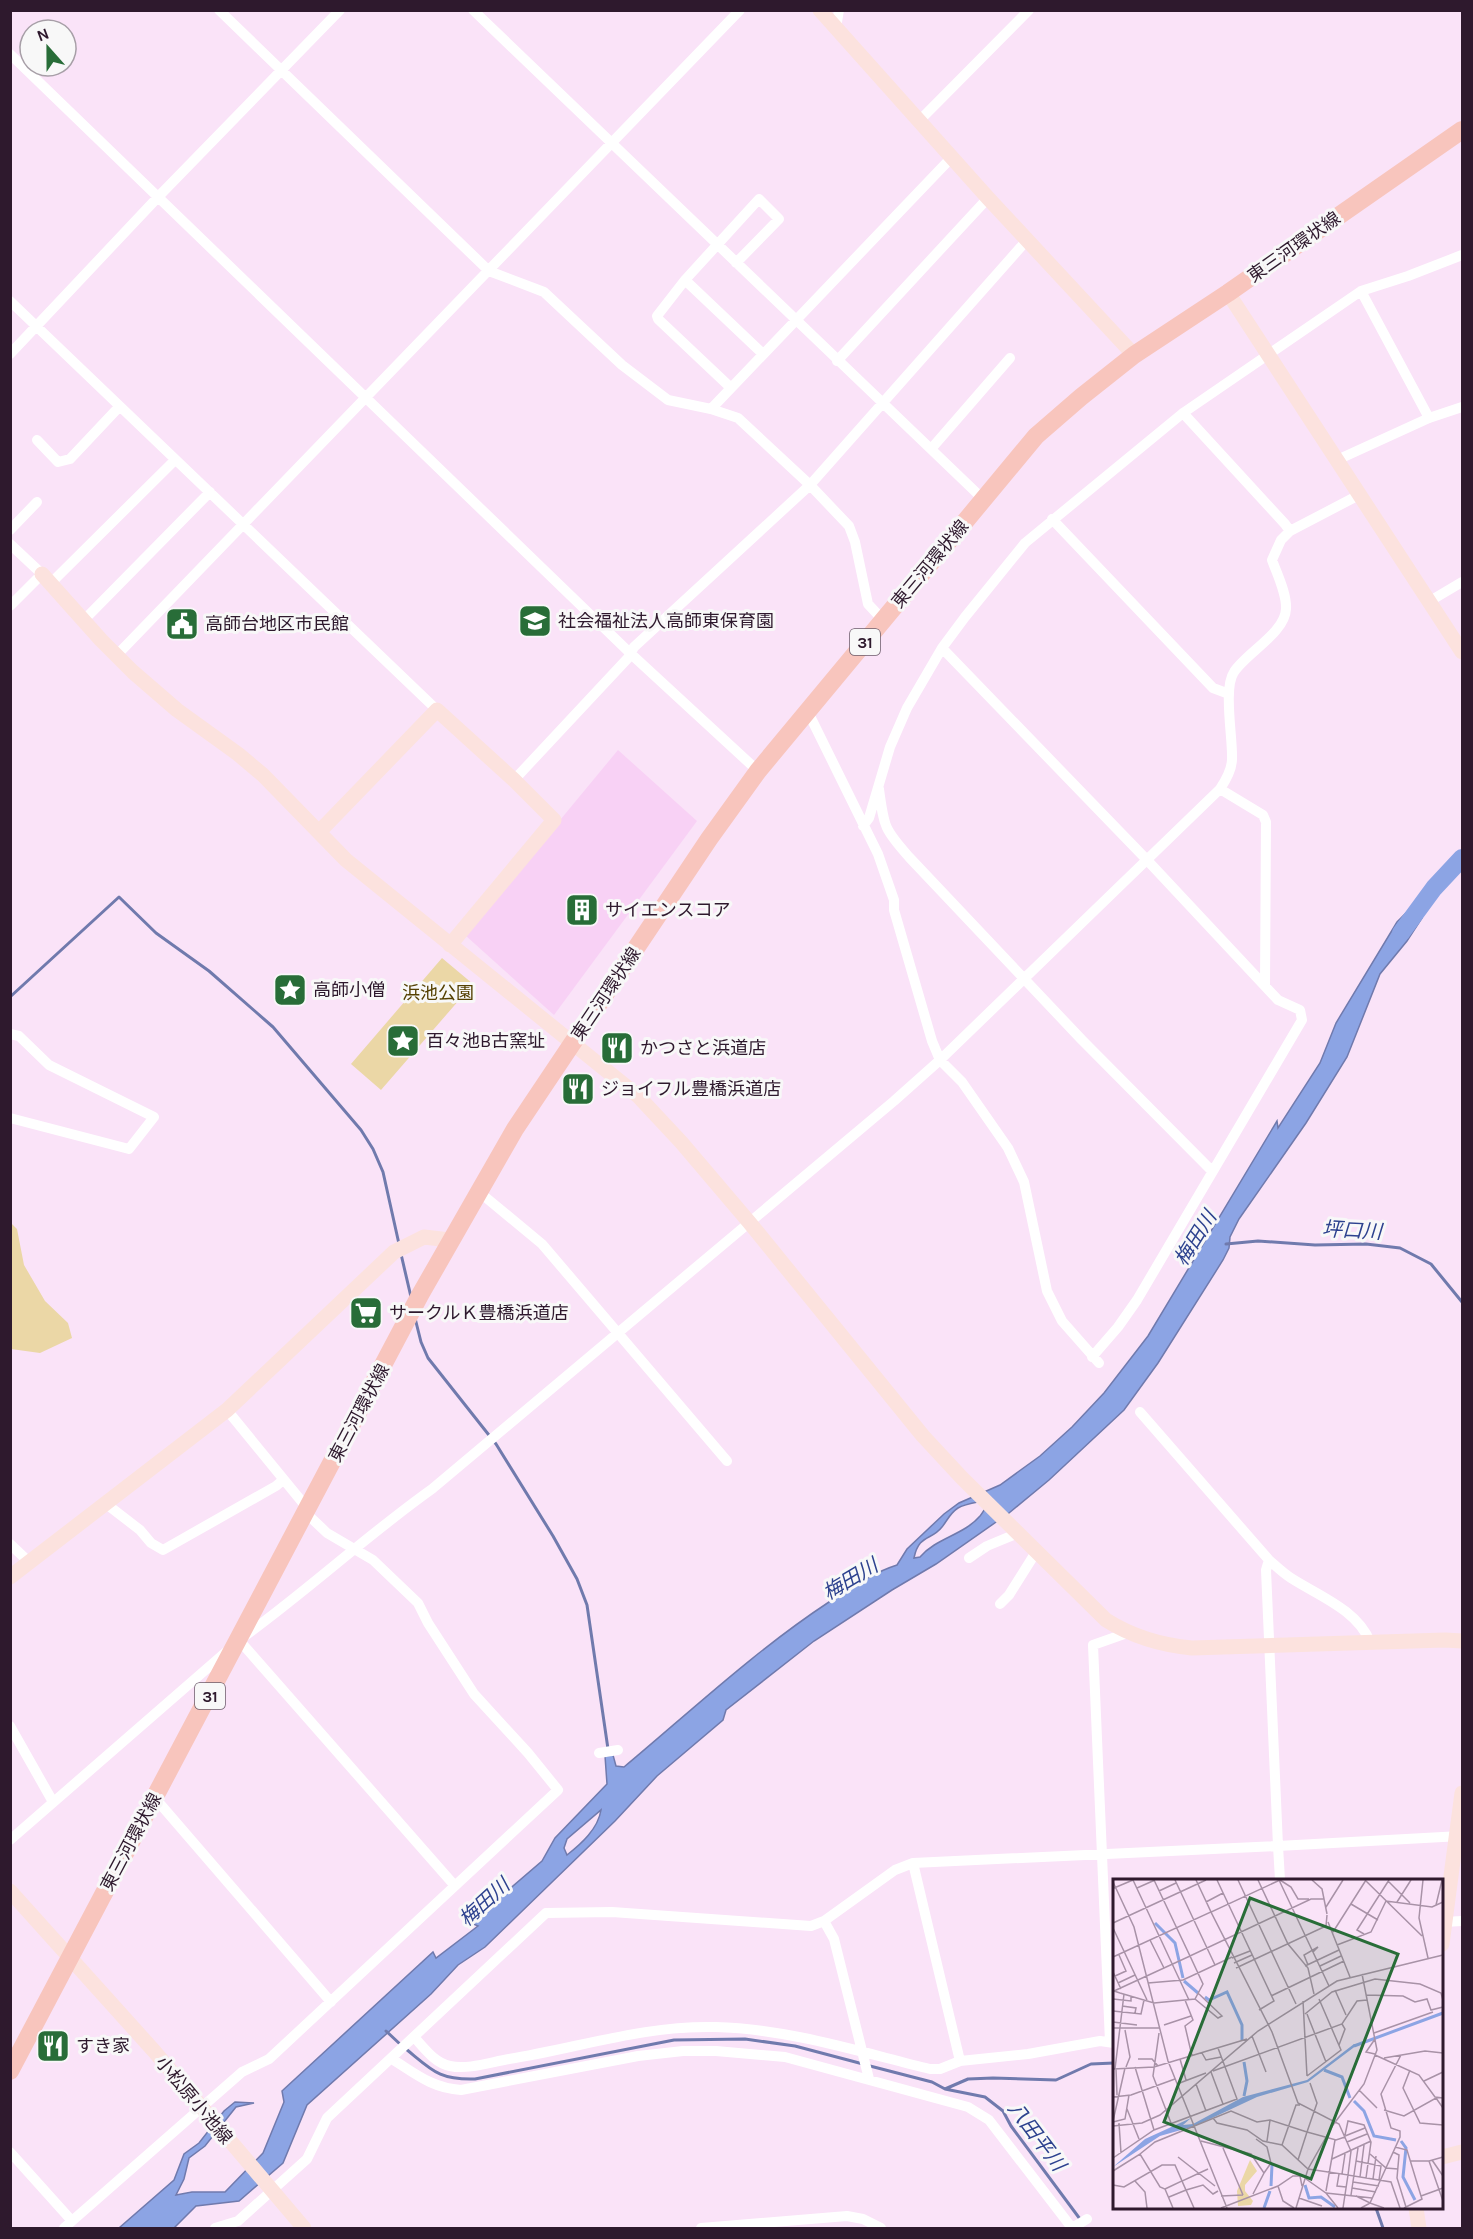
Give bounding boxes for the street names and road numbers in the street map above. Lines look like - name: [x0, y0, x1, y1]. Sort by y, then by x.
- street label: 東三河環状線: [1243, 207, 1345, 287]
- street label: 東三河環状線: [887, 516, 973, 612]
- road number: 31: [850, 629, 880, 655]
- street label: 東三河環状線: [567, 943, 645, 1045]
- street label: 東三河環状線: [324, 1360, 394, 1466]
- road number: 31: [195, 1683, 225, 1709]
- street label: 東三河環状線: [96, 1789, 166, 1895]
- street label: 小松原小池線: [151, 2052, 237, 2148]

